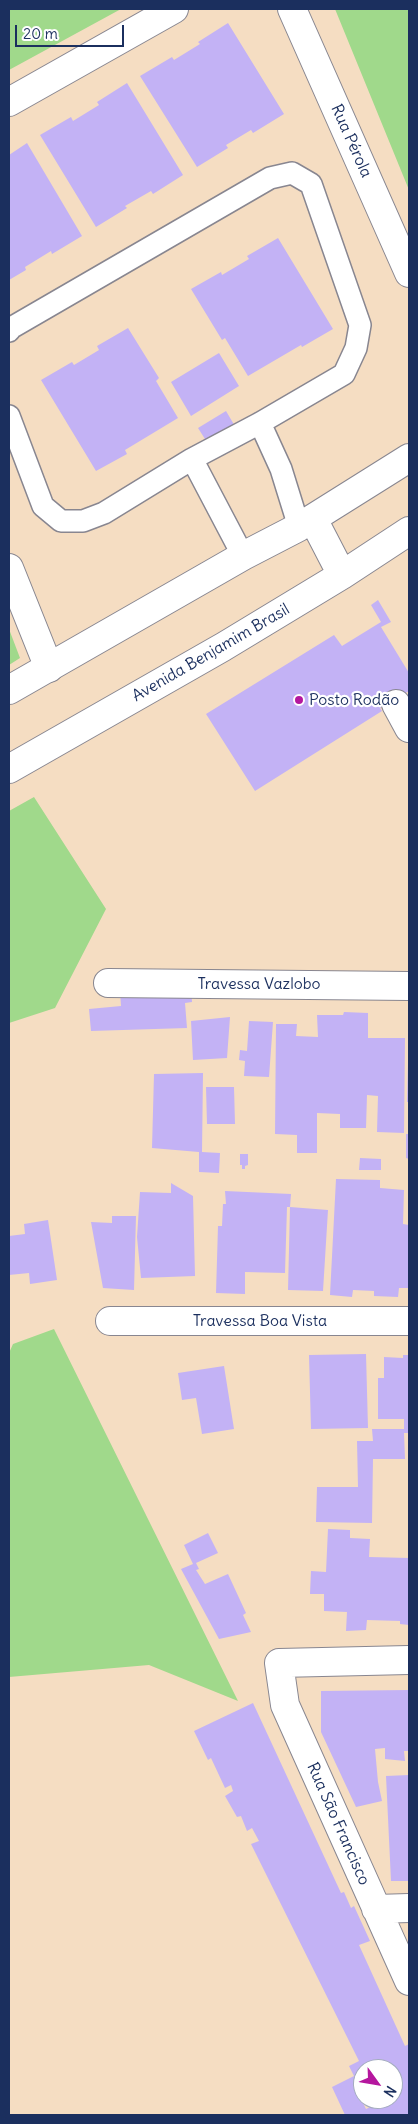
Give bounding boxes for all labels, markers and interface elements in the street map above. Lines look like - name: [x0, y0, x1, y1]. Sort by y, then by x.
- scale bar: [18, 15, 126, 47]
- text: 20 m: [23, 24, 58, 43]
- street label: Rua Pérola: [326, 101, 376, 181]
- street label: Avenida Benjamim Brasil: [129, 600, 293, 706]
- place label: Posto Rodão: [309, 690, 399, 710]
- marker: Posto Rodão: [293, 694, 305, 706]
- street label: Travessa Vazlobo: [197, 974, 321, 994]
- street label: Travessa Boa Vista: [193, 1311, 327, 1331]
- street label: Rua São Francisco: [302, 1760, 374, 1888]
- north arrow: [353, 2059, 403, 2109]
- text: N: [380, 2083, 400, 2100]

